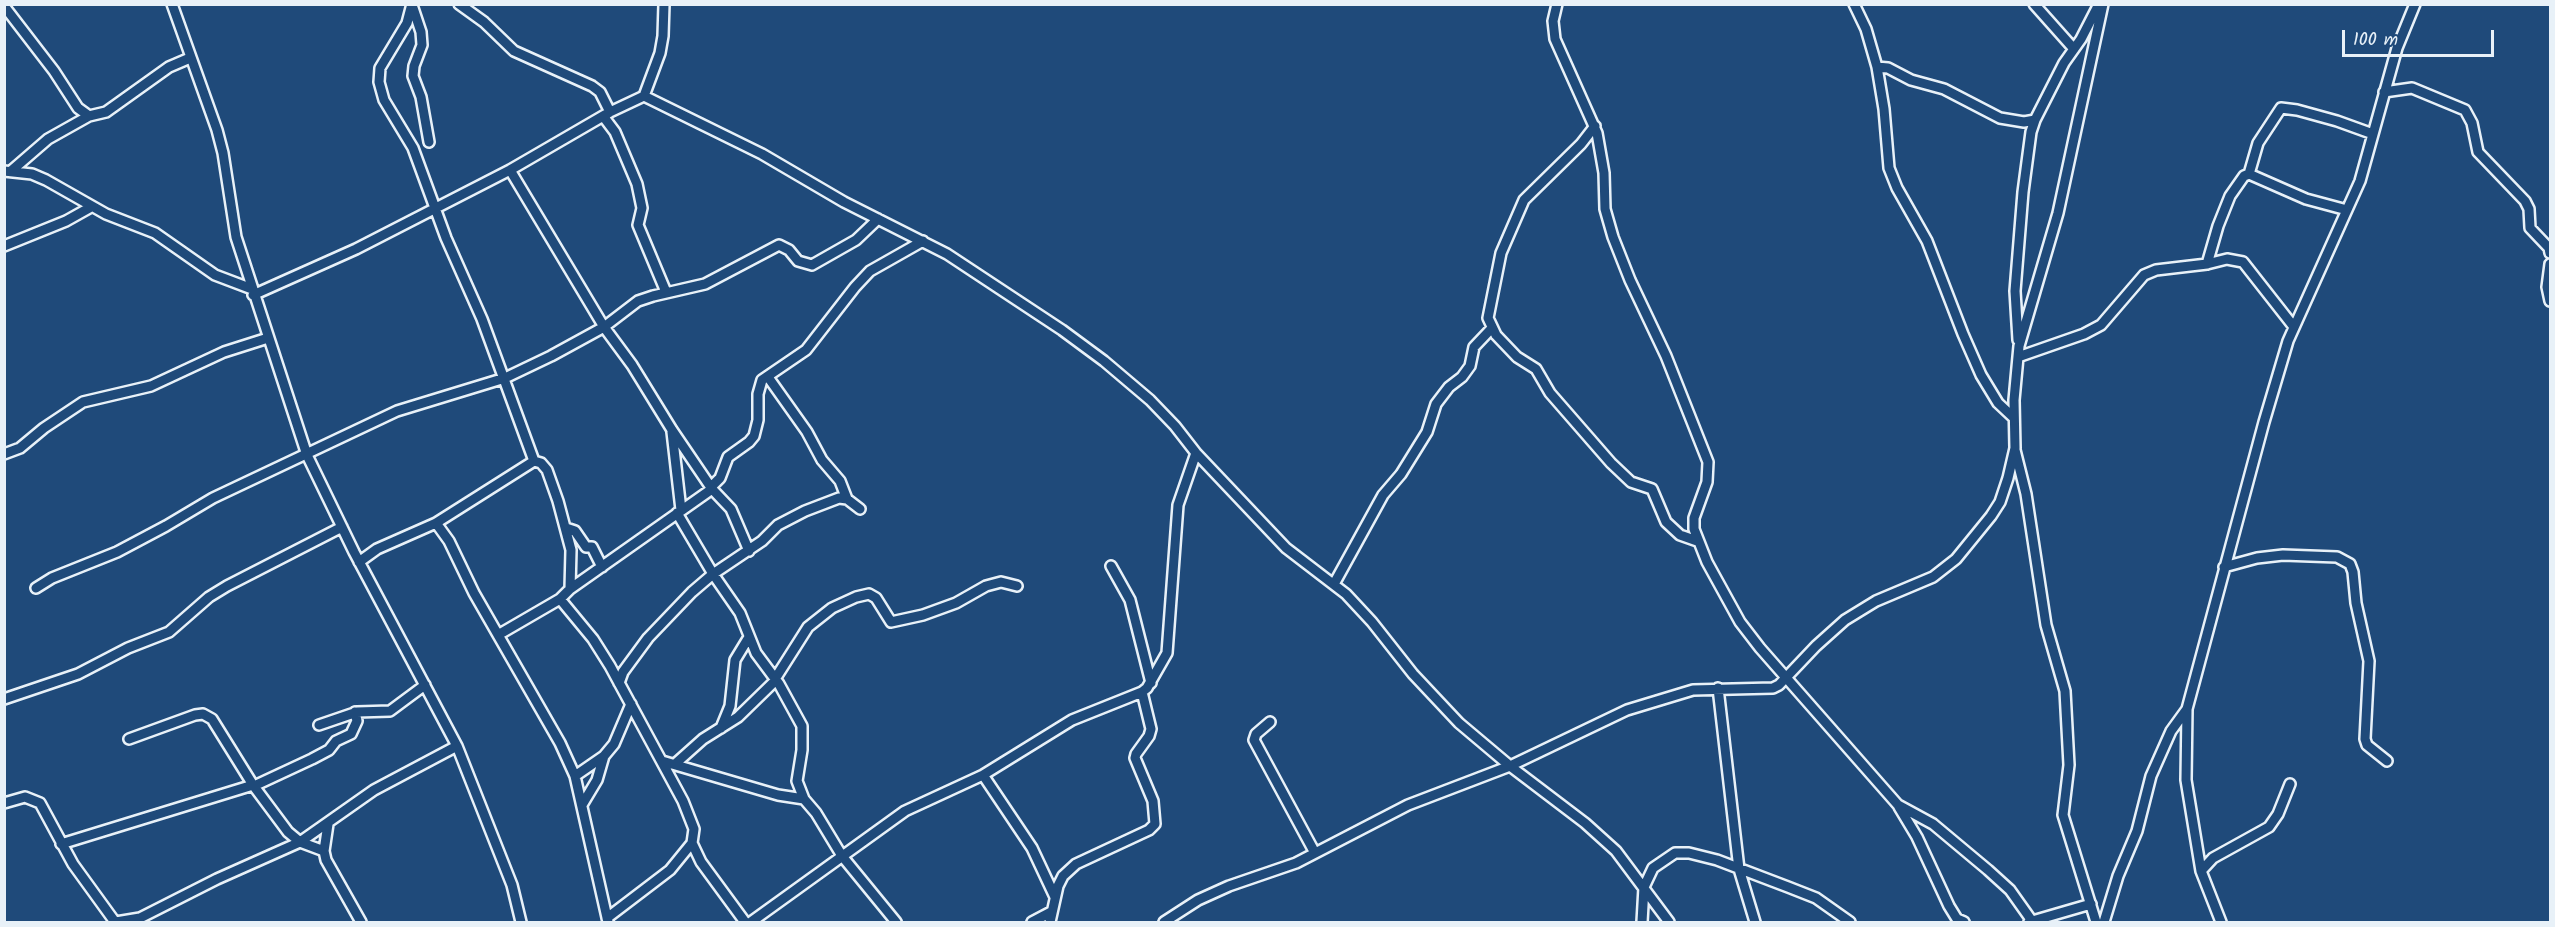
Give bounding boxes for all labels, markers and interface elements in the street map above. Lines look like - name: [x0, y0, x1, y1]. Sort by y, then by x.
- scale bar: [2345, 18, 2496, 56]
- text: 100 m: [2353, 26, 2398, 55]

